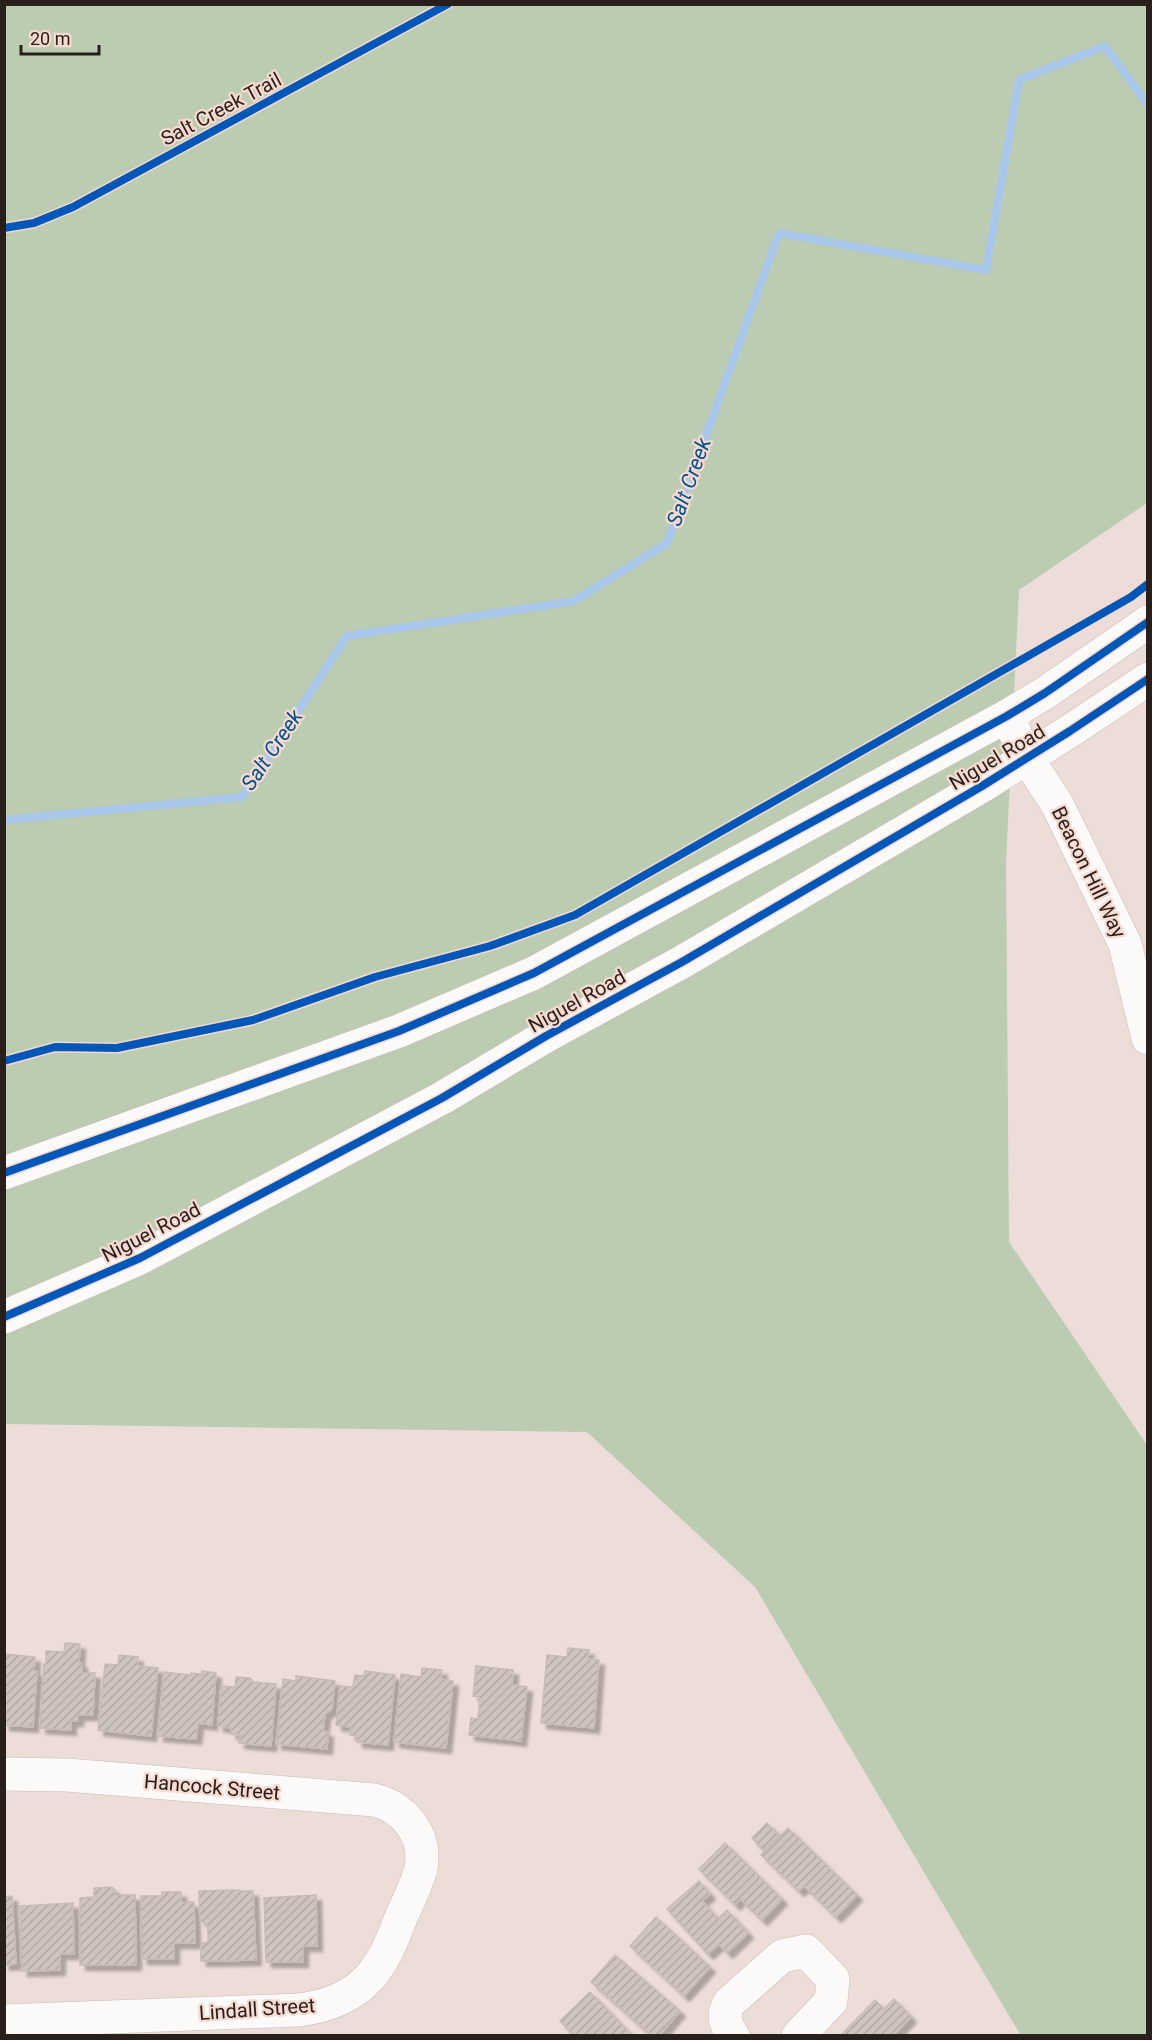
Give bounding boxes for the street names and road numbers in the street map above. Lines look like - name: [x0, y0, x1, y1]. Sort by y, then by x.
- street label: Salt Creek Trail: [157, 67, 285, 151]
- street label: Niguel Road: [945, 719, 1049, 795]
- street label: Beacon Hill Way: [1047, 802, 1131, 942]
- street label: Niguel Road: [524, 964, 630, 1038]
- street label: Niguel Road: [98, 1197, 204, 1267]
- street label: Hancock Street: [143, 1769, 281, 1805]
- street label: Lindall Street: [198, 1993, 316, 2025]

